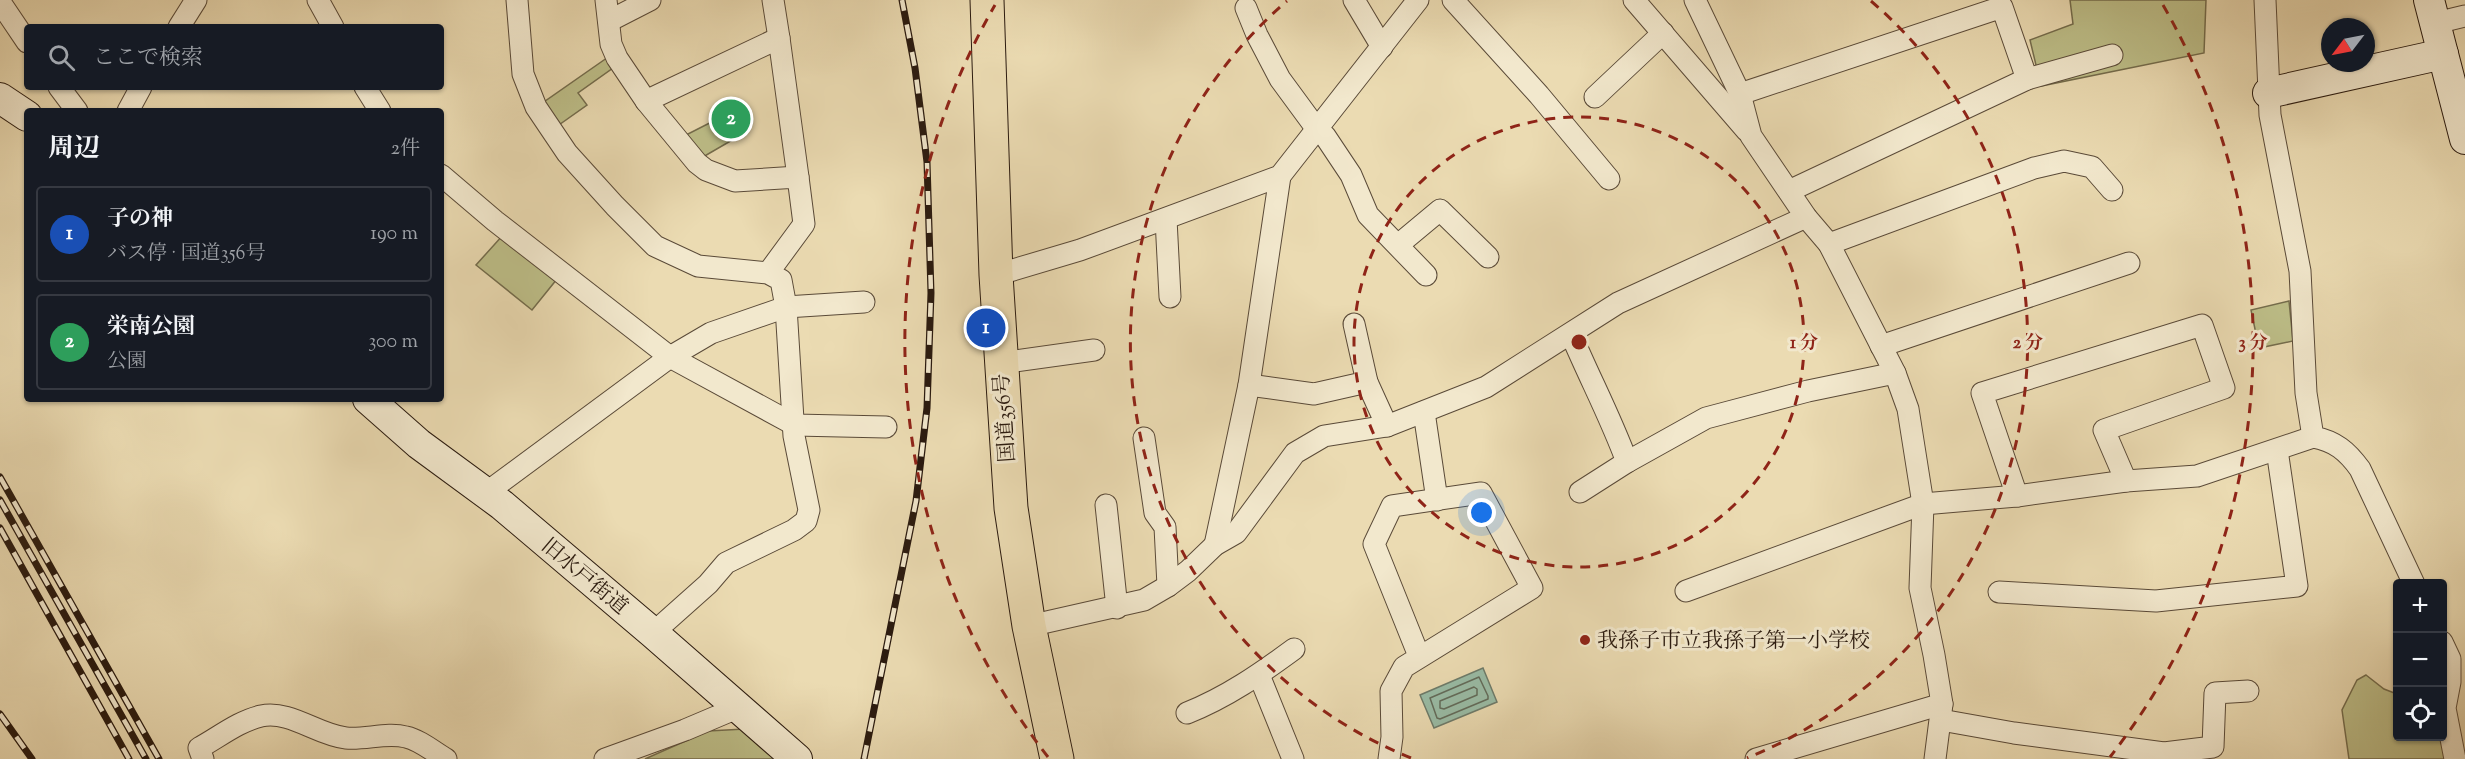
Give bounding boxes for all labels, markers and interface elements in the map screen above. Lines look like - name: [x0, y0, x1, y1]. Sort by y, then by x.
- north arrow: [2321, 18, 2375, 72]
- search box: [24, 24, 444, 90]
- icon: search: [45, 41, 78, 74]
- text: ここで検索: [93, 43, 203, 75]
- pin: 2: [712, 96, 750, 142]
- text: 周辺: [48, 131, 100, 168]
- text: 2件: [391, 135, 420, 164]
- text: 子の神: [107, 204, 173, 236]
- text: 1: [66, 220, 73, 249]
- text: 190 m: [370, 220, 418, 249]
- text: バス停 · 国道356号: [107, 240, 265, 269]
- pin: 1: [966, 306, 1006, 350]
- text: 栄南公園: [107, 312, 195, 344]
- text: 2: [65, 328, 74, 357]
- text: 300 m: [368, 328, 418, 357]
- text: 1 分: [1790, 331, 1818, 357]
- text: 2 分: [2013, 331, 2043, 357]
- text: 3 分: [2238, 331, 2268, 357]
- centre of rings: [1569, 332, 1589, 352]
- text: 公園: [107, 348, 147, 377]
- street label: 国道356号: [988, 372, 1024, 463]
- your location: [1467, 498, 1496, 527]
- street label: 旧水戸街道: [534, 532, 634, 623]
- map controls: [2393, 579, 2447, 741]
- button: +: [2393, 579, 2447, 633]
- place label: 我孫子市立我孫子第一小学校: [1597, 627, 1870, 657]
- marker: 我孫子市立我孫子第一小学校: [1578, 633, 1592, 647]
- button: −: [2393, 633, 2447, 687]
- button: locate: [2393, 687, 2447, 741]

